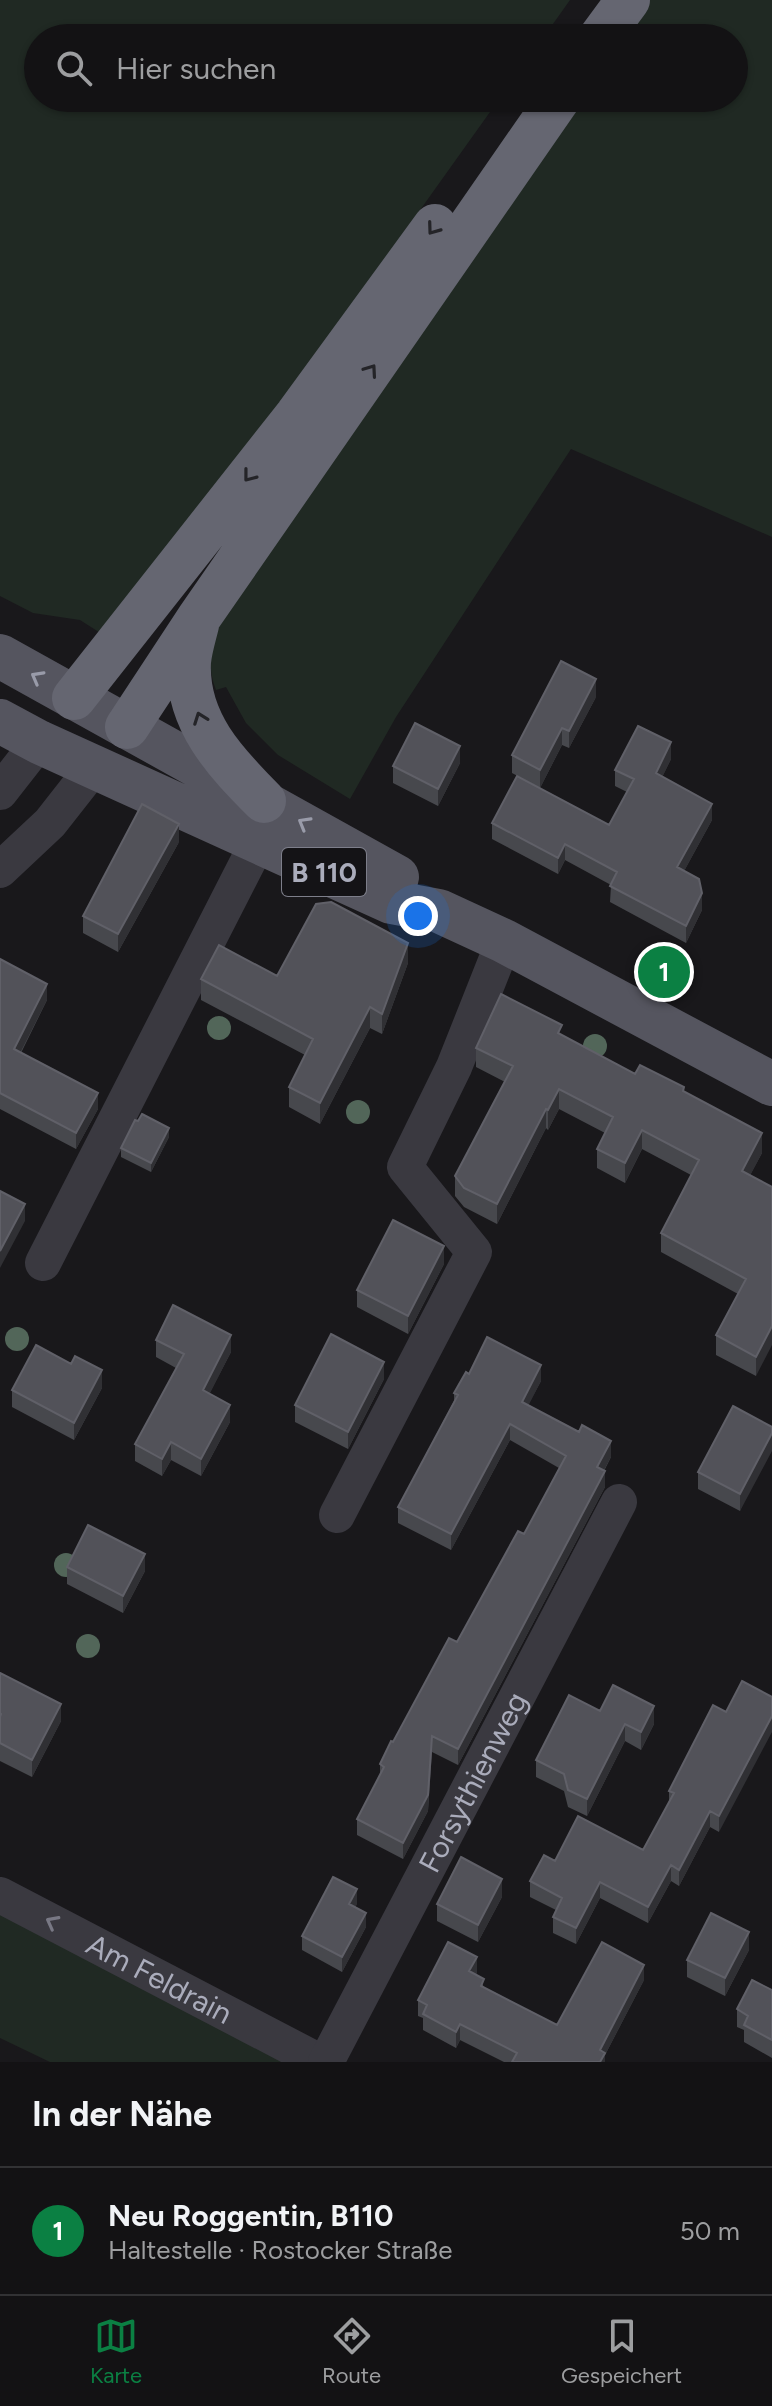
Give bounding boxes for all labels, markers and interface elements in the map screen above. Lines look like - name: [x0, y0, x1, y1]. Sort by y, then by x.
- search box: [24, 24, 748, 112]
- icon: search: [52, 46, 96, 90]
- text: Hier suchen: [116, 50, 276, 87]
- one-way arrow: [429, 220, 443, 234]
- one-way arrow: [361, 364, 376, 378]
- one-way arrow: [244, 467, 258, 482]
- one-way arrow: [31, 671, 46, 687]
- one-way arrow: [193, 712, 210, 726]
- one-way arrow: [297, 818, 312, 833]
- road number: B 110: [282, 848, 366, 896]
- your location: [398, 896, 438, 936]
- pin: 1: [638, 942, 690, 1002]
- street label: Forsythienweg: [410, 1685, 535, 1879]
- one-way arrow: [46, 1916, 61, 1932]
- street label: Am Feldrain: [80, 1925, 239, 2031]
- text: In der Nähe: [32, 2094, 212, 2135]
- text: Neu Roggentin, B110: [108, 2197, 393, 2234]
- text: 1: [53, 2215, 63, 2247]
- text: 50 m: [680, 2215, 740, 2247]
- text: Haltestelle · Rostocker Straße: [108, 2234, 452, 2266]
- tab: Karte: [90, 2314, 142, 2389]
- tab: Route: [322, 2314, 381, 2389]
- tab: Gespeichert: [561, 2314, 682, 2389]

